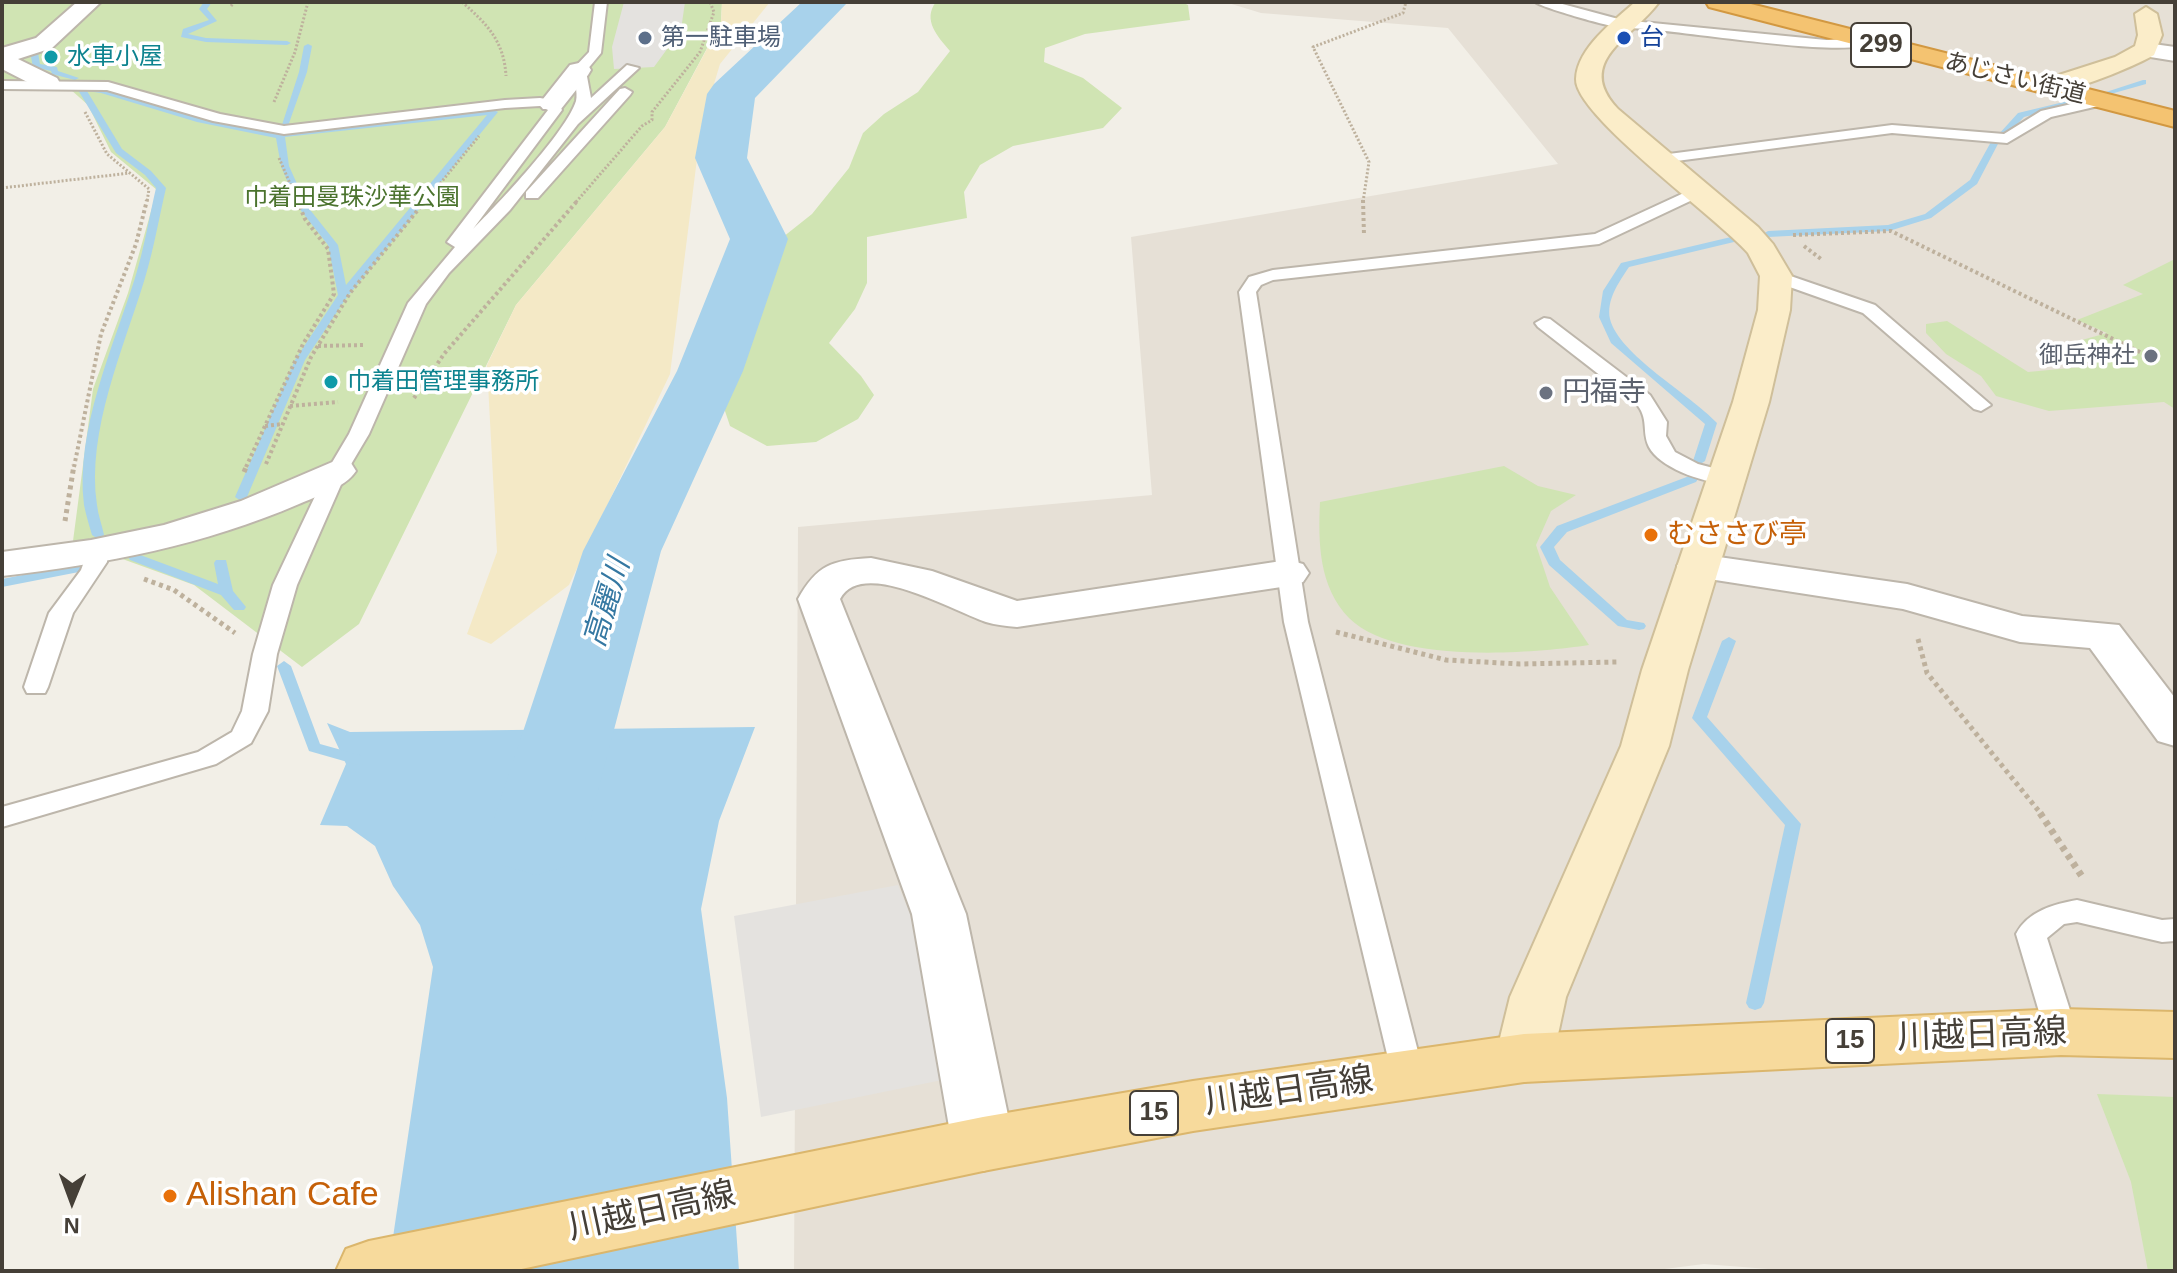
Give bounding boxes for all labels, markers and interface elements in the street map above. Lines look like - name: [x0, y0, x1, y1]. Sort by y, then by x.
- road number: 299: [1851, 23, 1911, 67]
- place label: 第一駐車場: [661, 24, 781, 52]
- place label: 台: [1640, 24, 1664, 52]
- marker: 第一駐車場: [636, 29, 654, 47]
- marker: 台: [1615, 29, 1633, 47]
- place label: 水車小屋: [67, 43, 163, 71]
- marker: 水車小屋: [42, 48, 60, 66]
- street label: あじさい街道: [1942, 48, 2088, 110]
- park label: 巾着田曼珠沙華公園: [244, 184, 460, 212]
- place label: 御岳神社: [2039, 342, 2135, 370]
- marker: 御岳神社: [2142, 347, 2160, 365]
- place label: 巾着田管理事務所: [347, 368, 539, 396]
- marker: 巾着田管理事務所: [322, 373, 340, 391]
- place label: 円福寺: [1562, 376, 1646, 410]
- marker: 円福寺: [1537, 384, 1555, 402]
- place label: むささび亭: [1667, 518, 1807, 552]
- marker: むささび亭: [1642, 526, 1660, 544]
- water label: 高麗川: [578, 555, 638, 651]
- street label: 川越日高線: [1896, 1013, 2068, 1059]
- road number: 15: [1826, 1019, 1874, 1063]
- street label: 川越日高線: [1202, 1060, 1376, 1124]
- road number: 15: [1130, 1091, 1178, 1135]
- north arrow: [32, 1161, 112, 1241]
- street label: 川越日高線: [565, 1174, 739, 1250]
- place label: Alishan Cafe: [186, 1176, 379, 1216]
- marker: Alishan Cafe: [161, 1187, 179, 1205]
- text: N: [63, 1213, 80, 1238]

